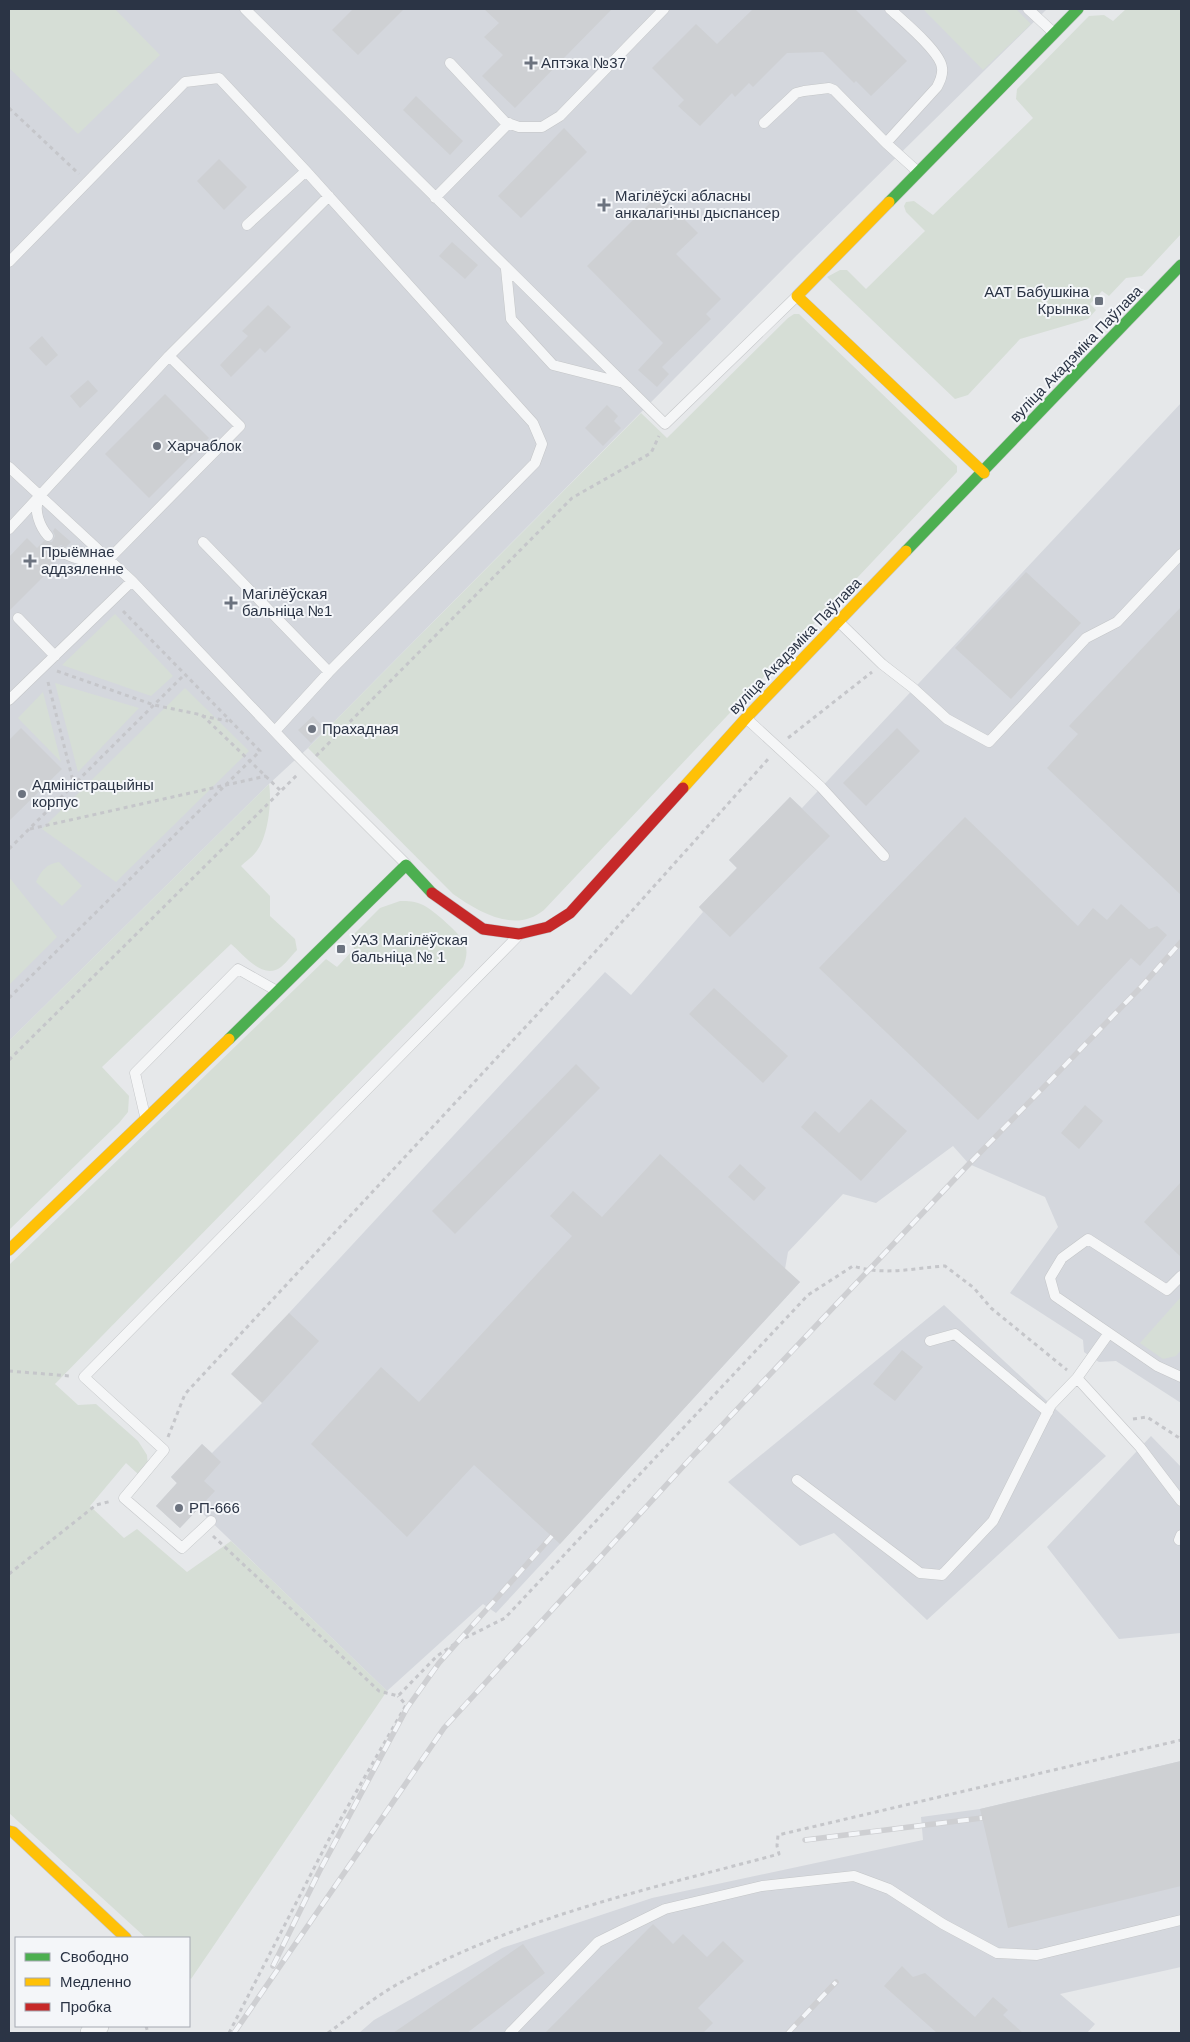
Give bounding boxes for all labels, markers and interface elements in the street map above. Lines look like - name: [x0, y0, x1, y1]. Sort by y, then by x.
- place label: Аптэка №37: [541, 54, 626, 71]
- marker: Аптэка №37: [525, 57, 537, 69]
- place label: Магілёўскі абласны анкалагічны дыспансер: [615, 187, 780, 221]
- marker: Магілёўскі абласны анкалагічны дыспансер: [597, 198, 611, 212]
- street label: вуліца Акадэміка Паўлава: [1006, 282, 1146, 425]
- place label: ААТ Бабушкіна Крынка: [984, 283, 1090, 317]
- marker: ААТ Бабушкіна Крынка: [1093, 295, 1105, 307]
- place label: Харчаблок: [167, 437, 242, 454]
- marker: Харчаблок: [151, 440, 163, 452]
- place label: Прыёмнае аддзяленне: [41, 543, 124, 577]
- marker: Прыёмнае аддзяленне: [23, 554, 37, 568]
- street label: вуліца Акадэміка Паўлава: [725, 574, 865, 717]
- place label: Магілёўская бальніца №1: [242, 585, 332, 619]
- marker: Магілёўская бальніца №1: [224, 596, 238, 610]
- place label: Прахадная: [322, 720, 399, 737]
- marker: Прахадная: [306, 723, 318, 735]
- place label: Адміністрацыйны корпус: [32, 776, 154, 810]
- marker: Адміністрацыйны корпус: [16, 788, 28, 800]
- place label: УАЗ Магілёўская бальніца № 1: [351, 931, 468, 965]
- marker: УАЗ Магілёўская бальніца № 1: [335, 943, 347, 955]
- place label: РП-666: [189, 1499, 240, 1516]
- marker: РП-666: [173, 1502, 185, 1514]
- legend: [15, 1937, 190, 2027]
- text: Свободно: [60, 1948, 129, 1965]
- text: Медленно: [60, 1973, 131, 1990]
- text: Пробка: [60, 1998, 112, 2015]

